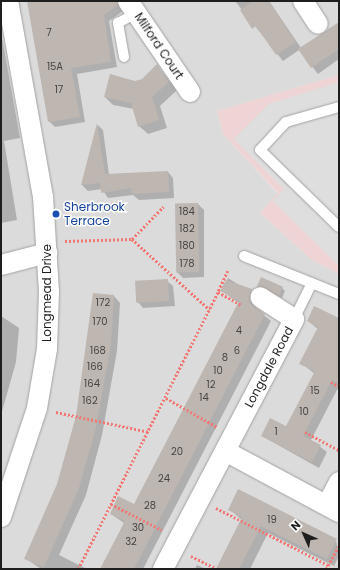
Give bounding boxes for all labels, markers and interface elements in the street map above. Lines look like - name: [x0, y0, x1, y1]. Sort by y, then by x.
- street label: Milford Court: [131, 10, 187, 82]
- house number: 7: [46, 27, 52, 39]
- house number: 15A: [47, 61, 63, 73]
- house number: 17: [55, 84, 63, 96]
- place label: Sherbrook Terrace: [64, 200, 125, 228]
- house number: 184: [179, 206, 195, 218]
- marker: Sherbrook Terrace: [51, 209, 61, 219]
- house number: 182: [179, 223, 195, 235]
- house number: 180: [179, 240, 195, 252]
- street label: Longmead Drive: [40, 244, 54, 342]
- house number: 178: [180, 258, 194, 270]
- house number: 172: [96, 297, 110, 309]
- house number: 170: [93, 316, 107, 328]
- street label: Longdale Road: [242, 324, 296, 410]
- house number: 4: [236, 325, 242, 337]
- house number: 168: [90, 345, 106, 357]
- house number: 6: [234, 345, 240, 357]
- house number: 8: [222, 352, 228, 364]
- house number: 166: [87, 361, 103, 373]
- house number: 10: [213, 365, 223, 377]
- house number: 164: [84, 378, 100, 390]
- house number: 12: [207, 379, 215, 391]
- house number: 15: [310, 385, 320, 397]
- house number: 14: [199, 392, 209, 404]
- house number: 162: [82, 395, 98, 407]
- house number: 10: [299, 406, 309, 418]
- house number: 1: [274, 426, 278, 438]
- house number: 20: [171, 446, 183, 458]
- house number: 24: [158, 473, 170, 485]
- house number: 28: [144, 500, 156, 512]
- house number: 19: [267, 514, 277, 526]
- north arrow: [284, 514, 324, 554]
- text: N: [287, 517, 304, 534]
- house number: 30: [132, 522, 144, 534]
- house number: 32: [125, 536, 137, 548]

